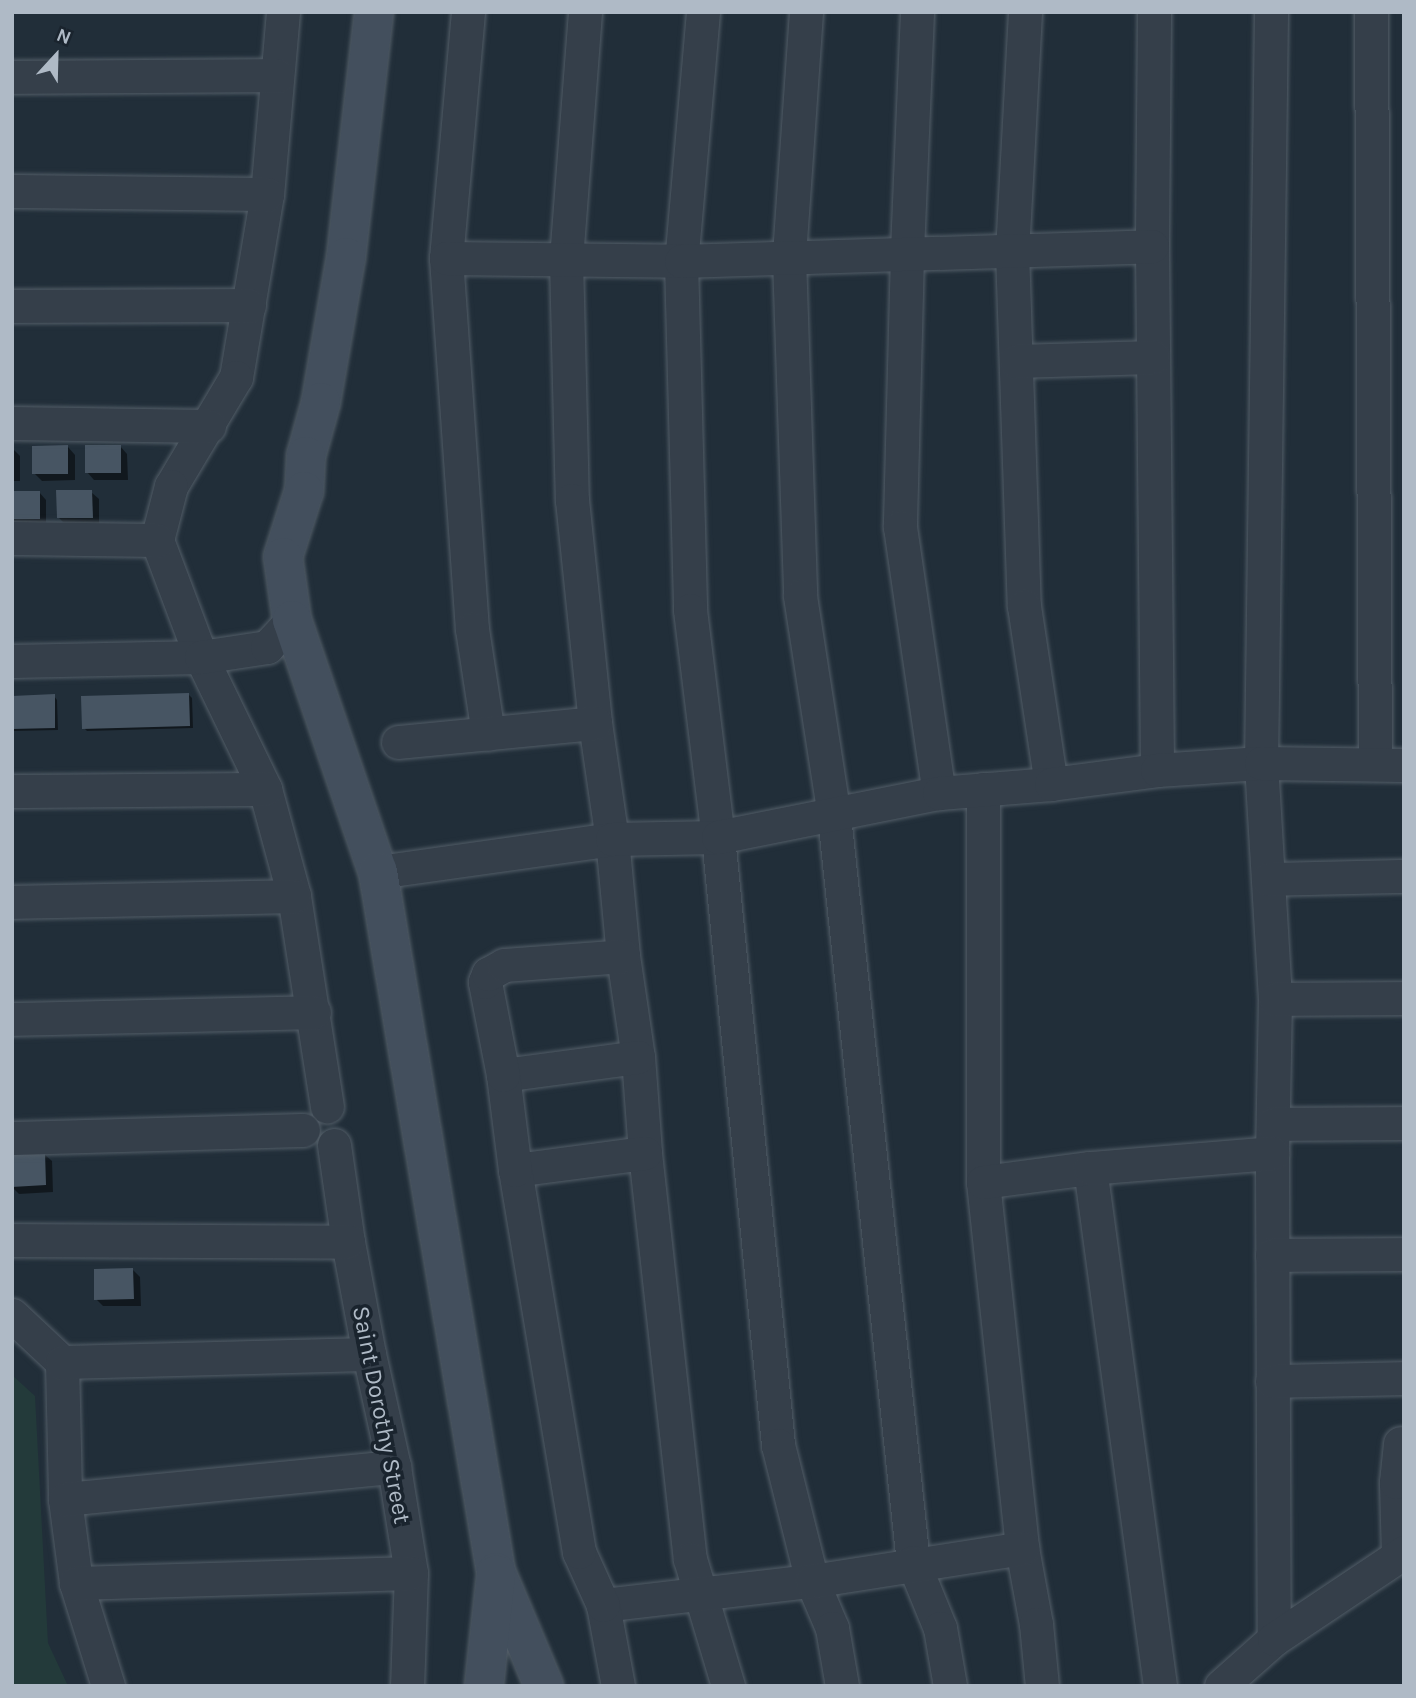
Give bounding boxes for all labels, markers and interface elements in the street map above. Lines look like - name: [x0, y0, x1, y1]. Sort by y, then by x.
- north arrow: [21, 21, 91, 91]
- text: N: [53, 24, 74, 49]
- street label: Saint Dorothy Street: [346, 1304, 416, 1526]

